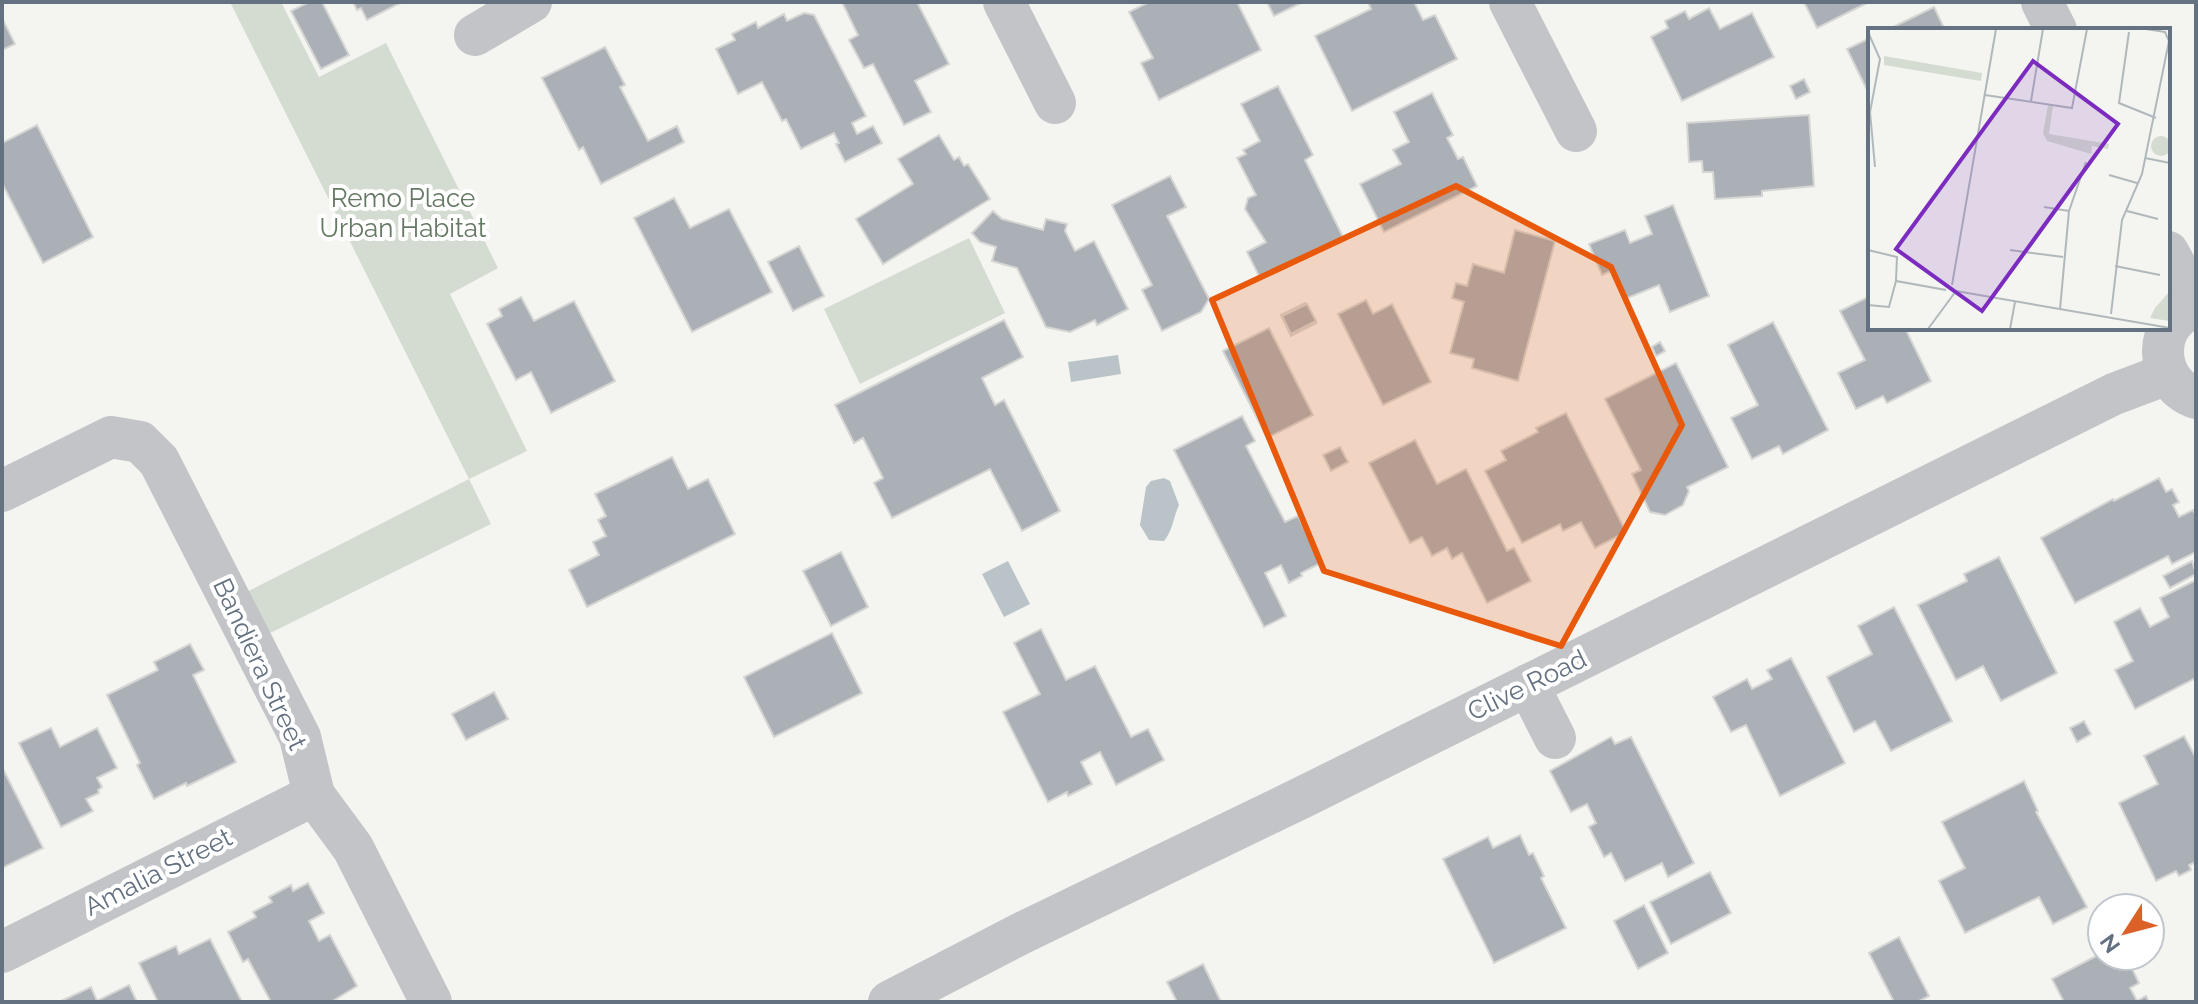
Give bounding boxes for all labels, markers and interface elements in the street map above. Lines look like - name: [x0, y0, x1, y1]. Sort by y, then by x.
- inset map: [1868, 28, 2170, 330]
- park label: Remo Place Urban Habitat: [319, 183, 487, 243]
- street label: Bandiera Street: [207, 574, 313, 755]
- street label: Clive Road: [1463, 643, 1591, 727]
- street label: Amalia Street: [79, 822, 237, 922]
- north arrow: [2086, 892, 2166, 972]
- text: N: [2094, 929, 2125, 958]

